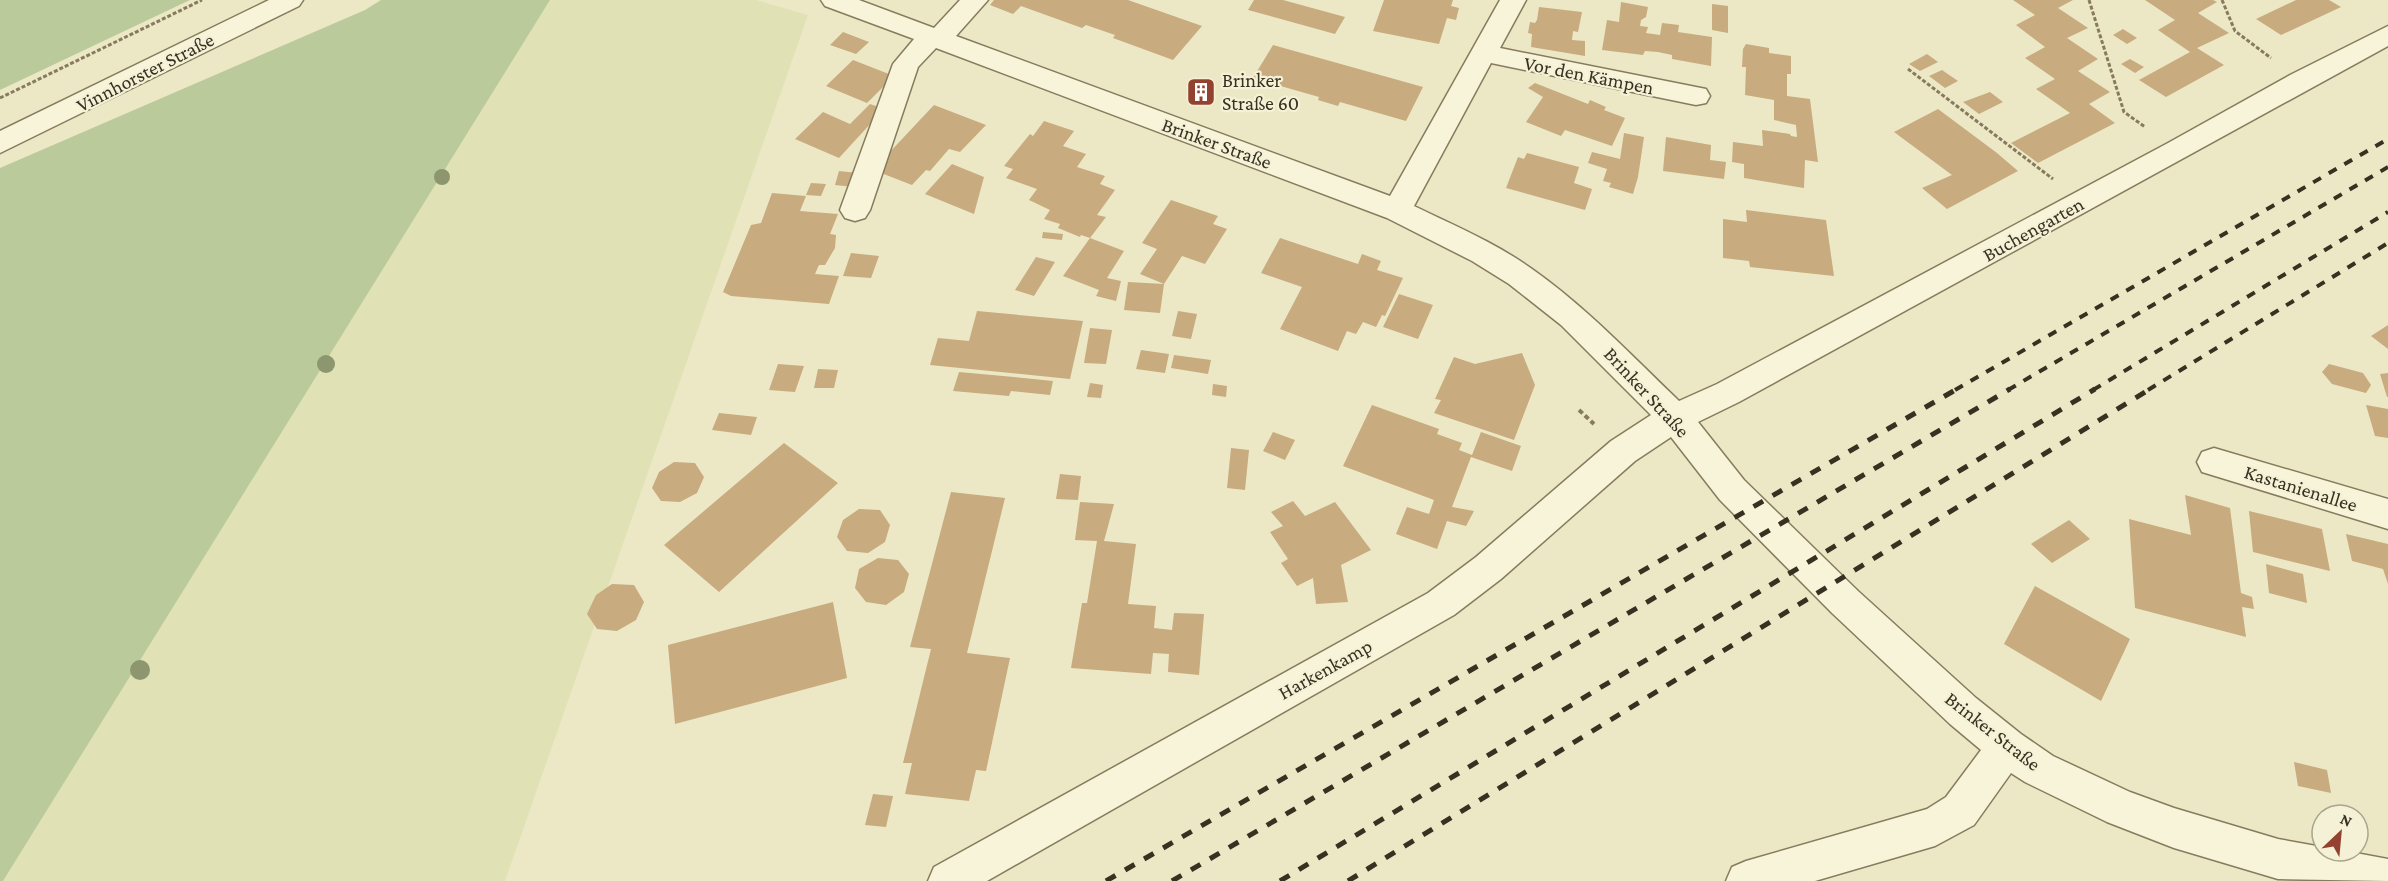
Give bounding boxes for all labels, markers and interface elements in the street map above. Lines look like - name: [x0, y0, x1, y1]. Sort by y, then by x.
- street label: Vinnhorster Straße: [73, 28, 218, 116]
- street label: Vor den Kämpen: [1522, 52, 1656, 99]
- place label: Brinker Straße 60: [1222, 69, 1299, 114]
- building icon: Brinker Straße 60: [1185, 76, 1217, 108]
- street label: Brinker Straße: [1159, 113, 1275, 173]
- street label: Buchengarten: [1979, 192, 2088, 267]
- street label: Brinker Straße: [1600, 342, 1694, 442]
- street label: Kastanienallee: [2242, 460, 2360, 516]
- street label: Harkenkamp: [1274, 634, 1376, 705]
- street label: Brinker Straße: [1941, 687, 2045, 775]
- north arrow: [2310, 803, 2370, 863]
- text: N: [2338, 810, 2355, 830]

